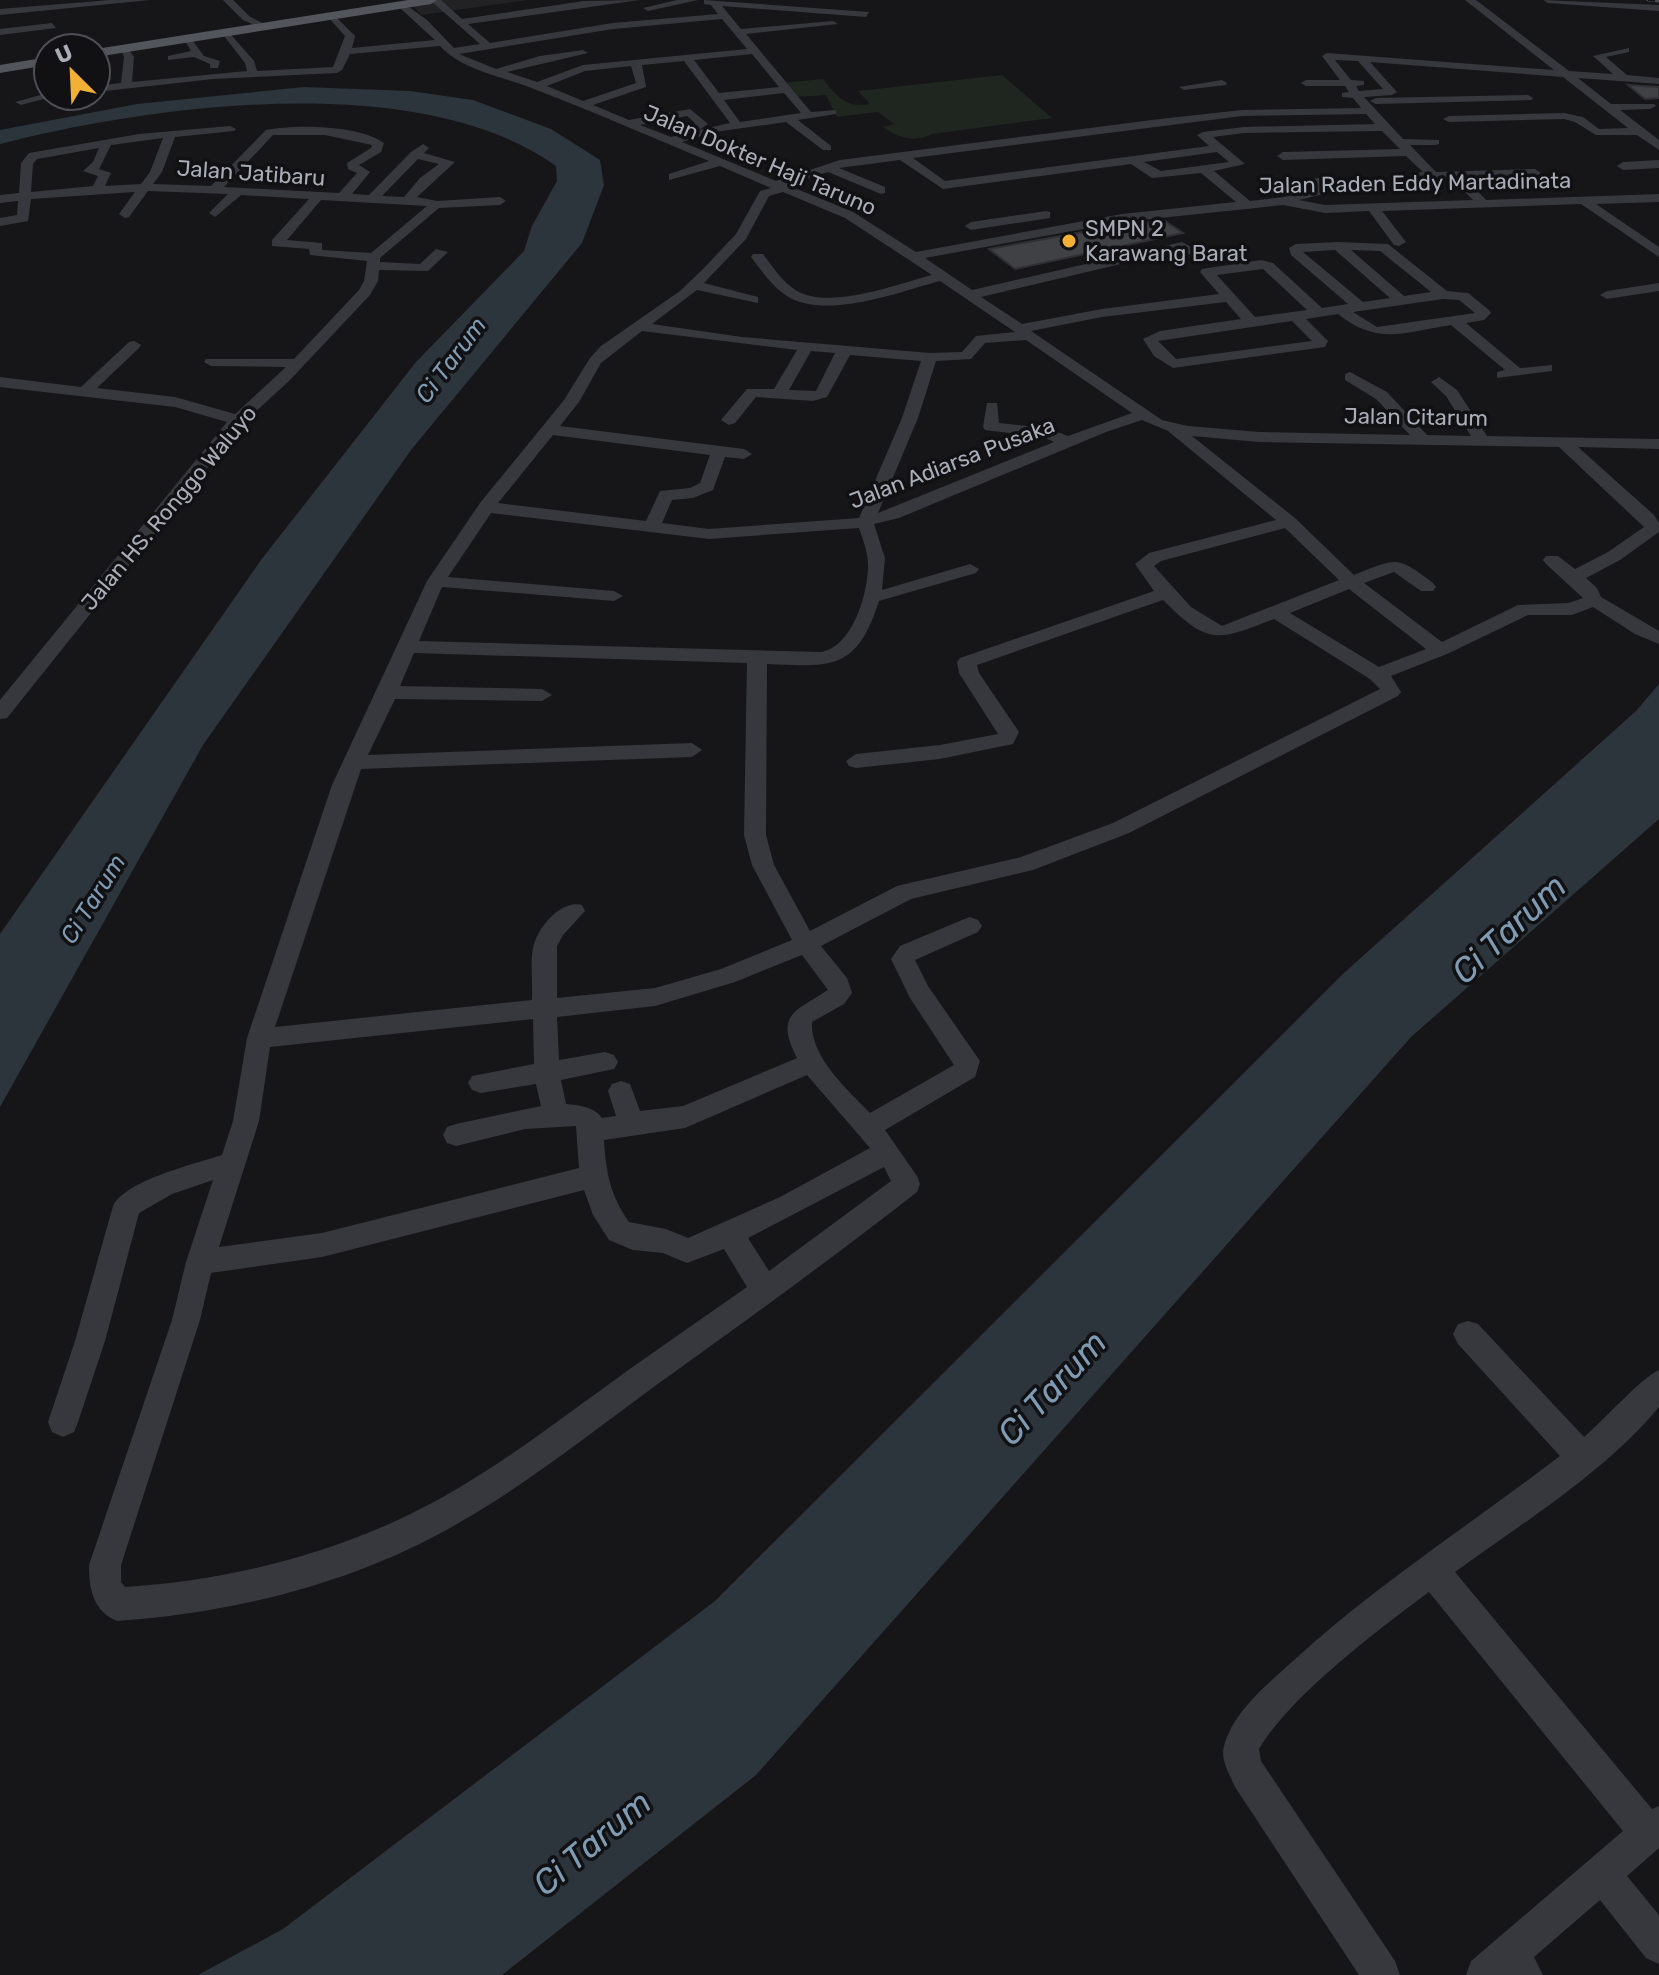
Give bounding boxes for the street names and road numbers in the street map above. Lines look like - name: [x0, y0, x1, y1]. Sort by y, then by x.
- street label: Jalan Dokter Haji Taruno: [640, 99, 880, 221]
- street label: Jalan Jatibaru: [176, 154, 326, 192]
- street label: Jalan Raden Eddy Martadinata: [1259, 167, 1571, 199]
- street label: Jalan HS. Ronggo Waluyo: [75, 400, 263, 616]
- street label: Jalan Citarum: [1344, 402, 1488, 432]
- street label: Jalan Adiarsa Pusaka: [845, 411, 1059, 515]

